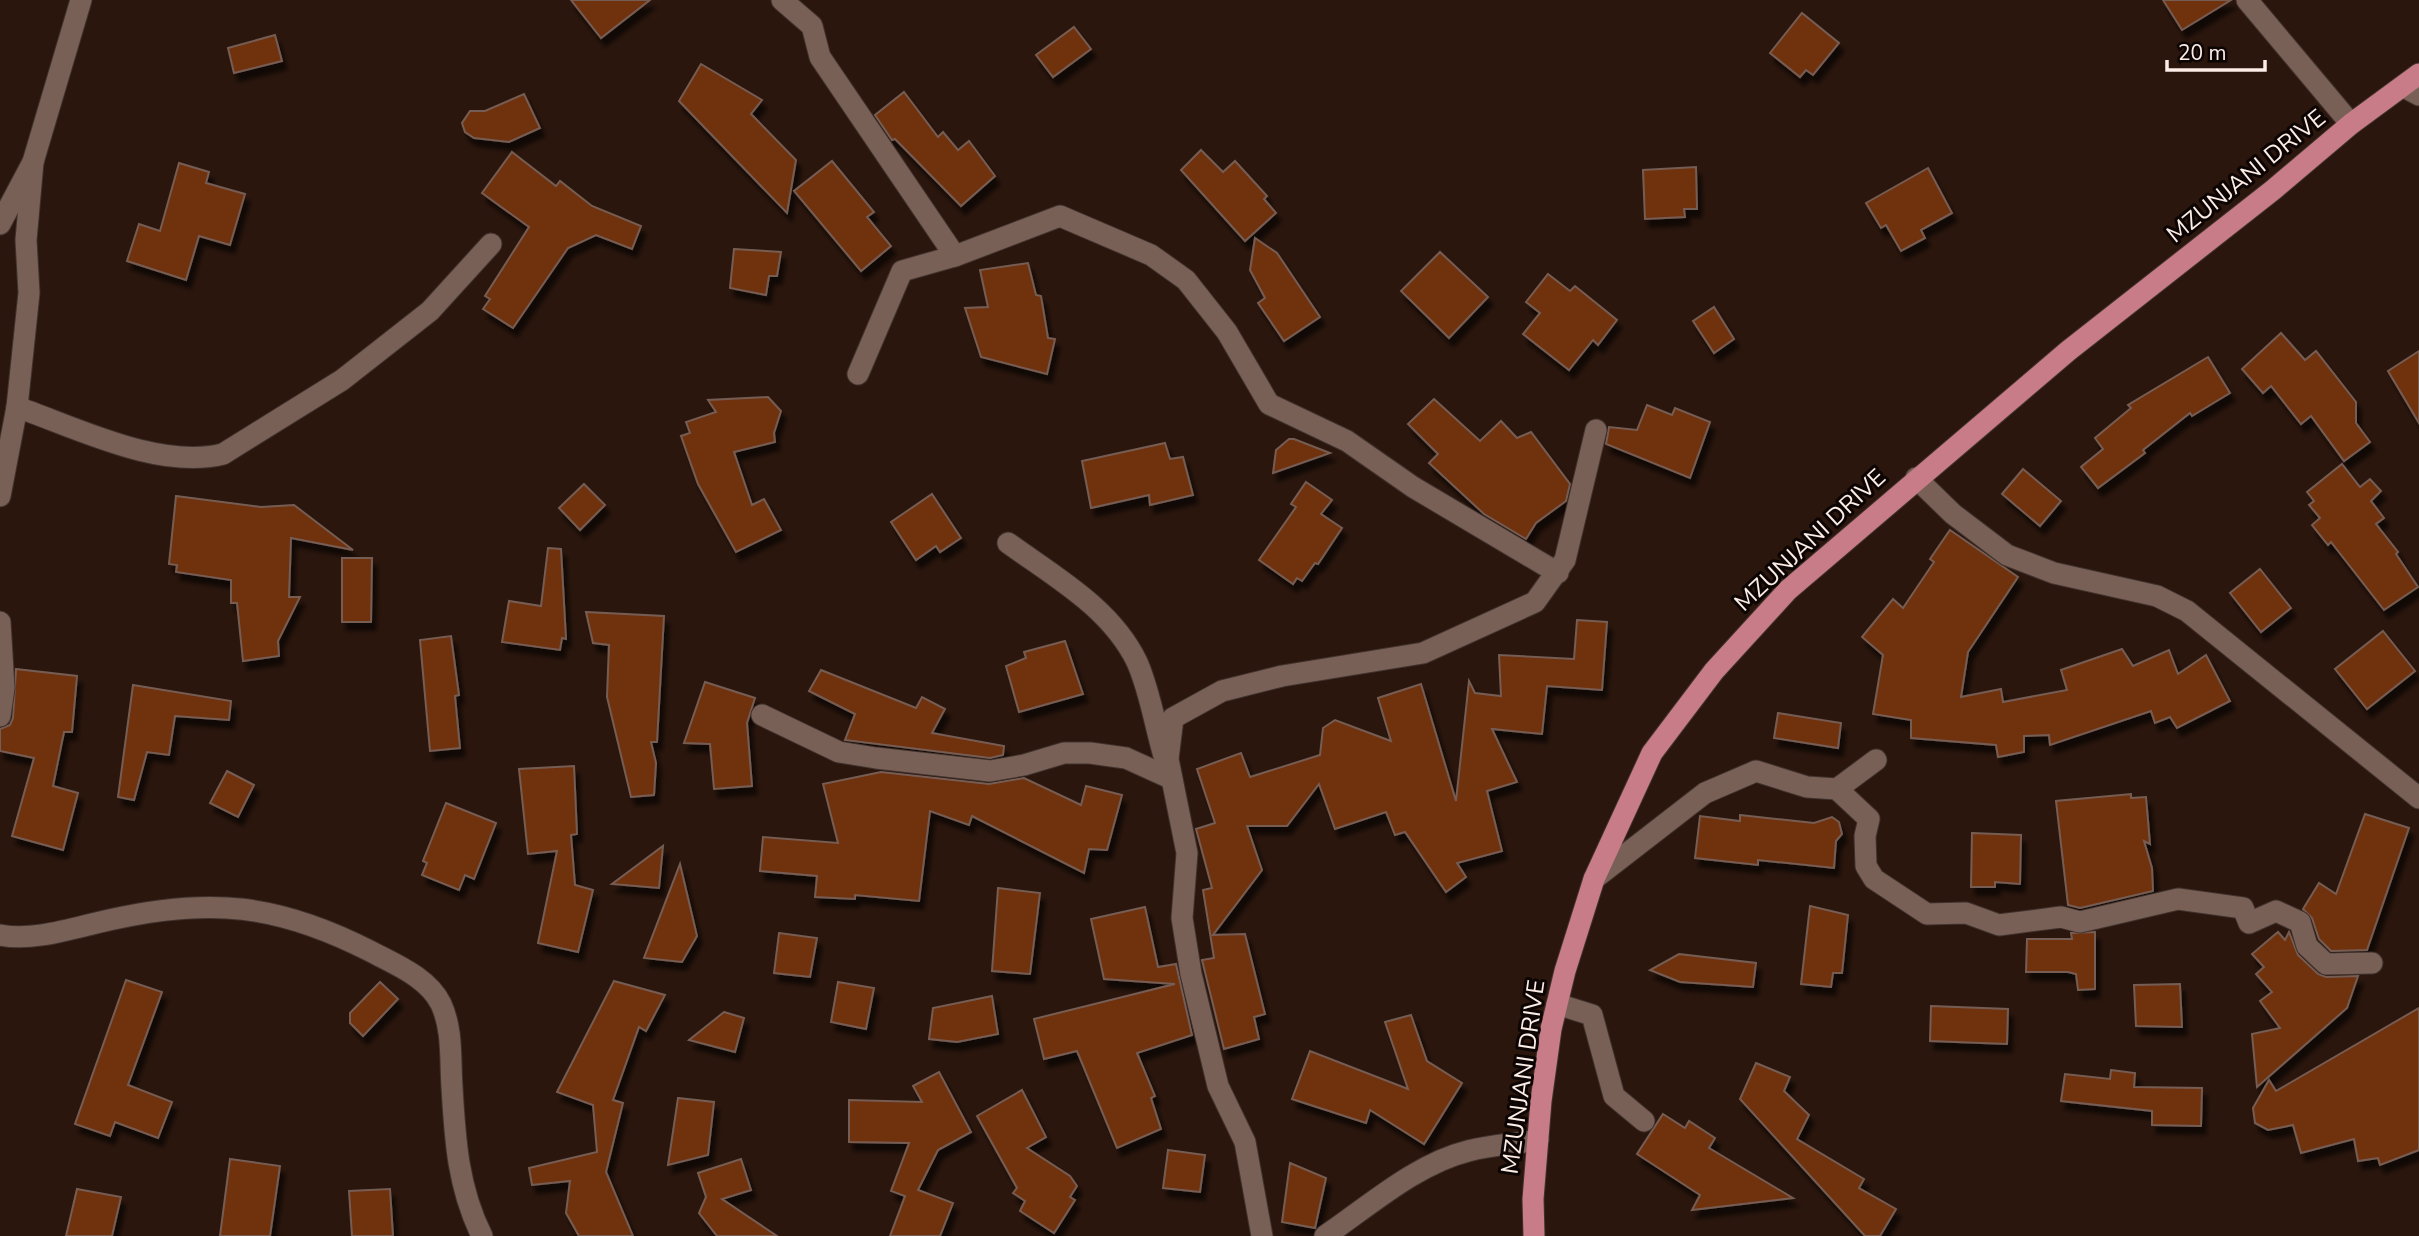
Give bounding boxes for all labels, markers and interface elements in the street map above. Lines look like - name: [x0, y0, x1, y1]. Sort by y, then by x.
- scale bar: [2167, 28, 2265, 72]
- text: 20 m: [2178, 39, 2227, 67]
- street label: MZUNJANI DRIVE: [2160, 102, 2332, 250]
- street label: MZUNJANI DRIVE: [1727, 462, 1893, 618]
- street label: MZUNJANI DRIVE: [1494, 978, 1552, 1176]

